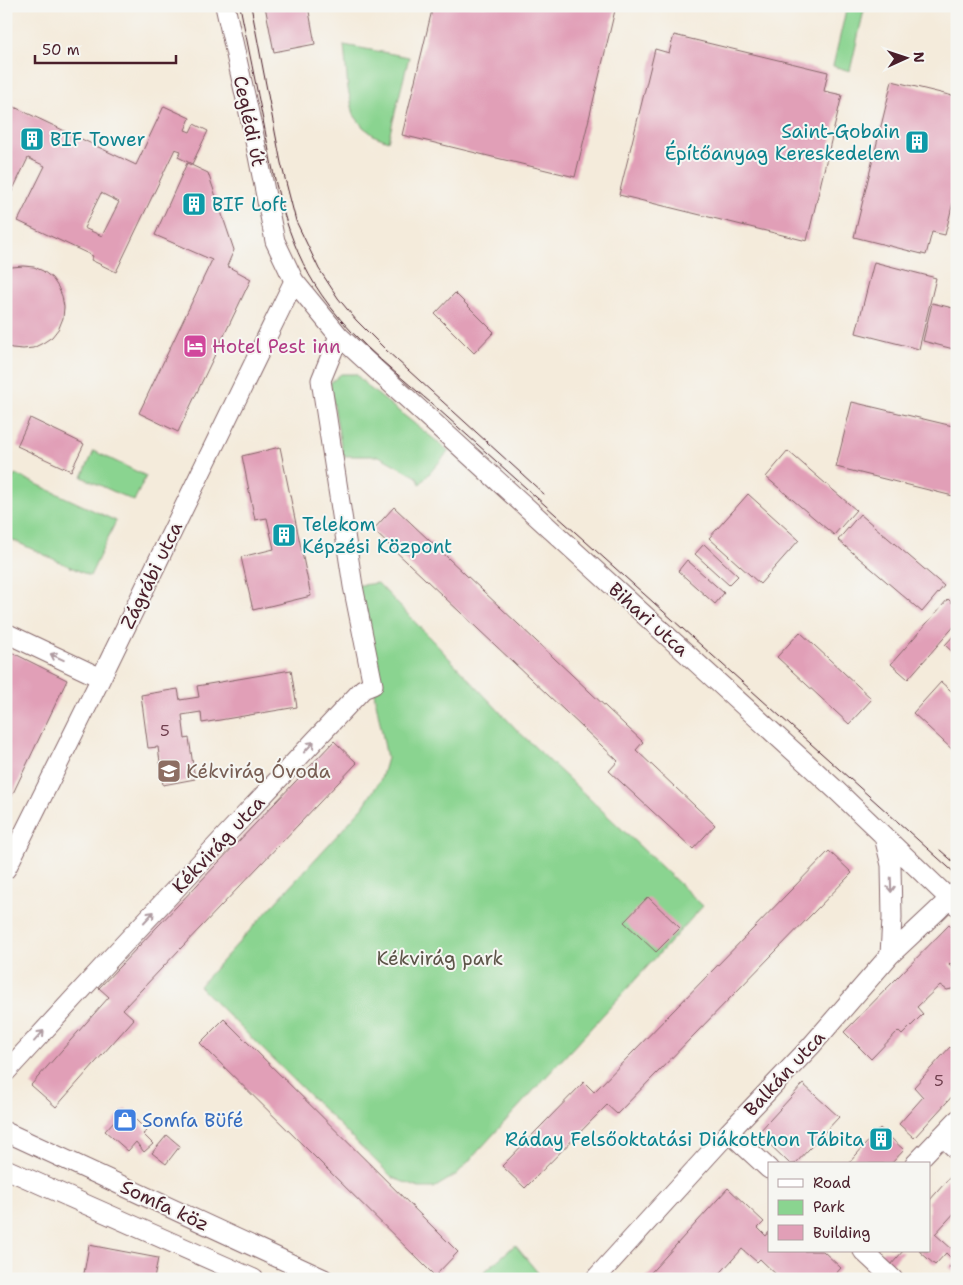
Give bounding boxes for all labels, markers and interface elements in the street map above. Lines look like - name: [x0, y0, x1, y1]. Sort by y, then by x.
- scale bar: [35, 32, 176, 64]
- north arrow: [880, 32, 930, 82]
- text: 50 m: [42, 40, 80, 60]
- text: N: [910, 51, 928, 63]
- street label: Ceglédi út: [228, 73, 271, 169]
- place label: Saint-Gobain Építőanyag Kereskedelem: [665, 119, 900, 166]
- building icon: BIF Tower: [19, 126, 45, 152]
- place label: BIF Tower: [50, 127, 145, 152]
- building icon: Saint-Gobain Építőanyag Kereskedelem: [904, 129, 930, 155]
- building icon: BIF Loft: [181, 191, 207, 217]
- place label: BIF Loft: [212, 192, 287, 217]
- hotel icon: Hotel Pest inn: [182, 333, 208, 359]
- place label: Hotel Pest inn: [212, 334, 341, 359]
- place label: Telekom Képzési Központ: [302, 512, 452, 559]
- street label: Zágrábi utca: [115, 517, 188, 633]
- building icon: Telekom Képzési Központ: [271, 522, 297, 548]
- street label: Bihari utca: [603, 577, 694, 662]
- one-way arrow: [50, 652, 65, 662]
- house number: 5: [160, 720, 170, 741]
- one-way arrow: [303, 741, 315, 754]
- school or university icon: Kékvirág Óvoda: [156, 758, 182, 784]
- place label: Kékvirág Óvoda: [186, 758, 331, 784]
- street label: Kékvirág utca: [167, 790, 270, 899]
- one-way arrow: [887, 877, 896, 893]
- one-way arrow: [143, 910, 155, 923]
- park label: Kékvirág park: [377, 946, 504, 971]
- street label: Balkán utca: [738, 1025, 831, 1122]
- one-way arrow: [33, 1030, 45, 1042]
- house number: 5: [934, 1070, 944, 1091]
- shop icon: Somfa Büfé: [112, 1107, 138, 1133]
- place label: Somfa Büfé: [142, 1108, 244, 1133]
- building icon: Ráday Felsőoktatási Diákotthon Tábita: [868, 1126, 894, 1152]
- place label: Ráday Felsőoktatási Diákotthon Tábita: [505, 1127, 864, 1152]
- legend: [768, 1162, 930, 1252]
- text: Road: [813, 1173, 851, 1193]
- street label: Somfa köz: [116, 1174, 213, 1237]
- text: Park: [813, 1197, 845, 1217]
- text: Building: [813, 1223, 870, 1243]

